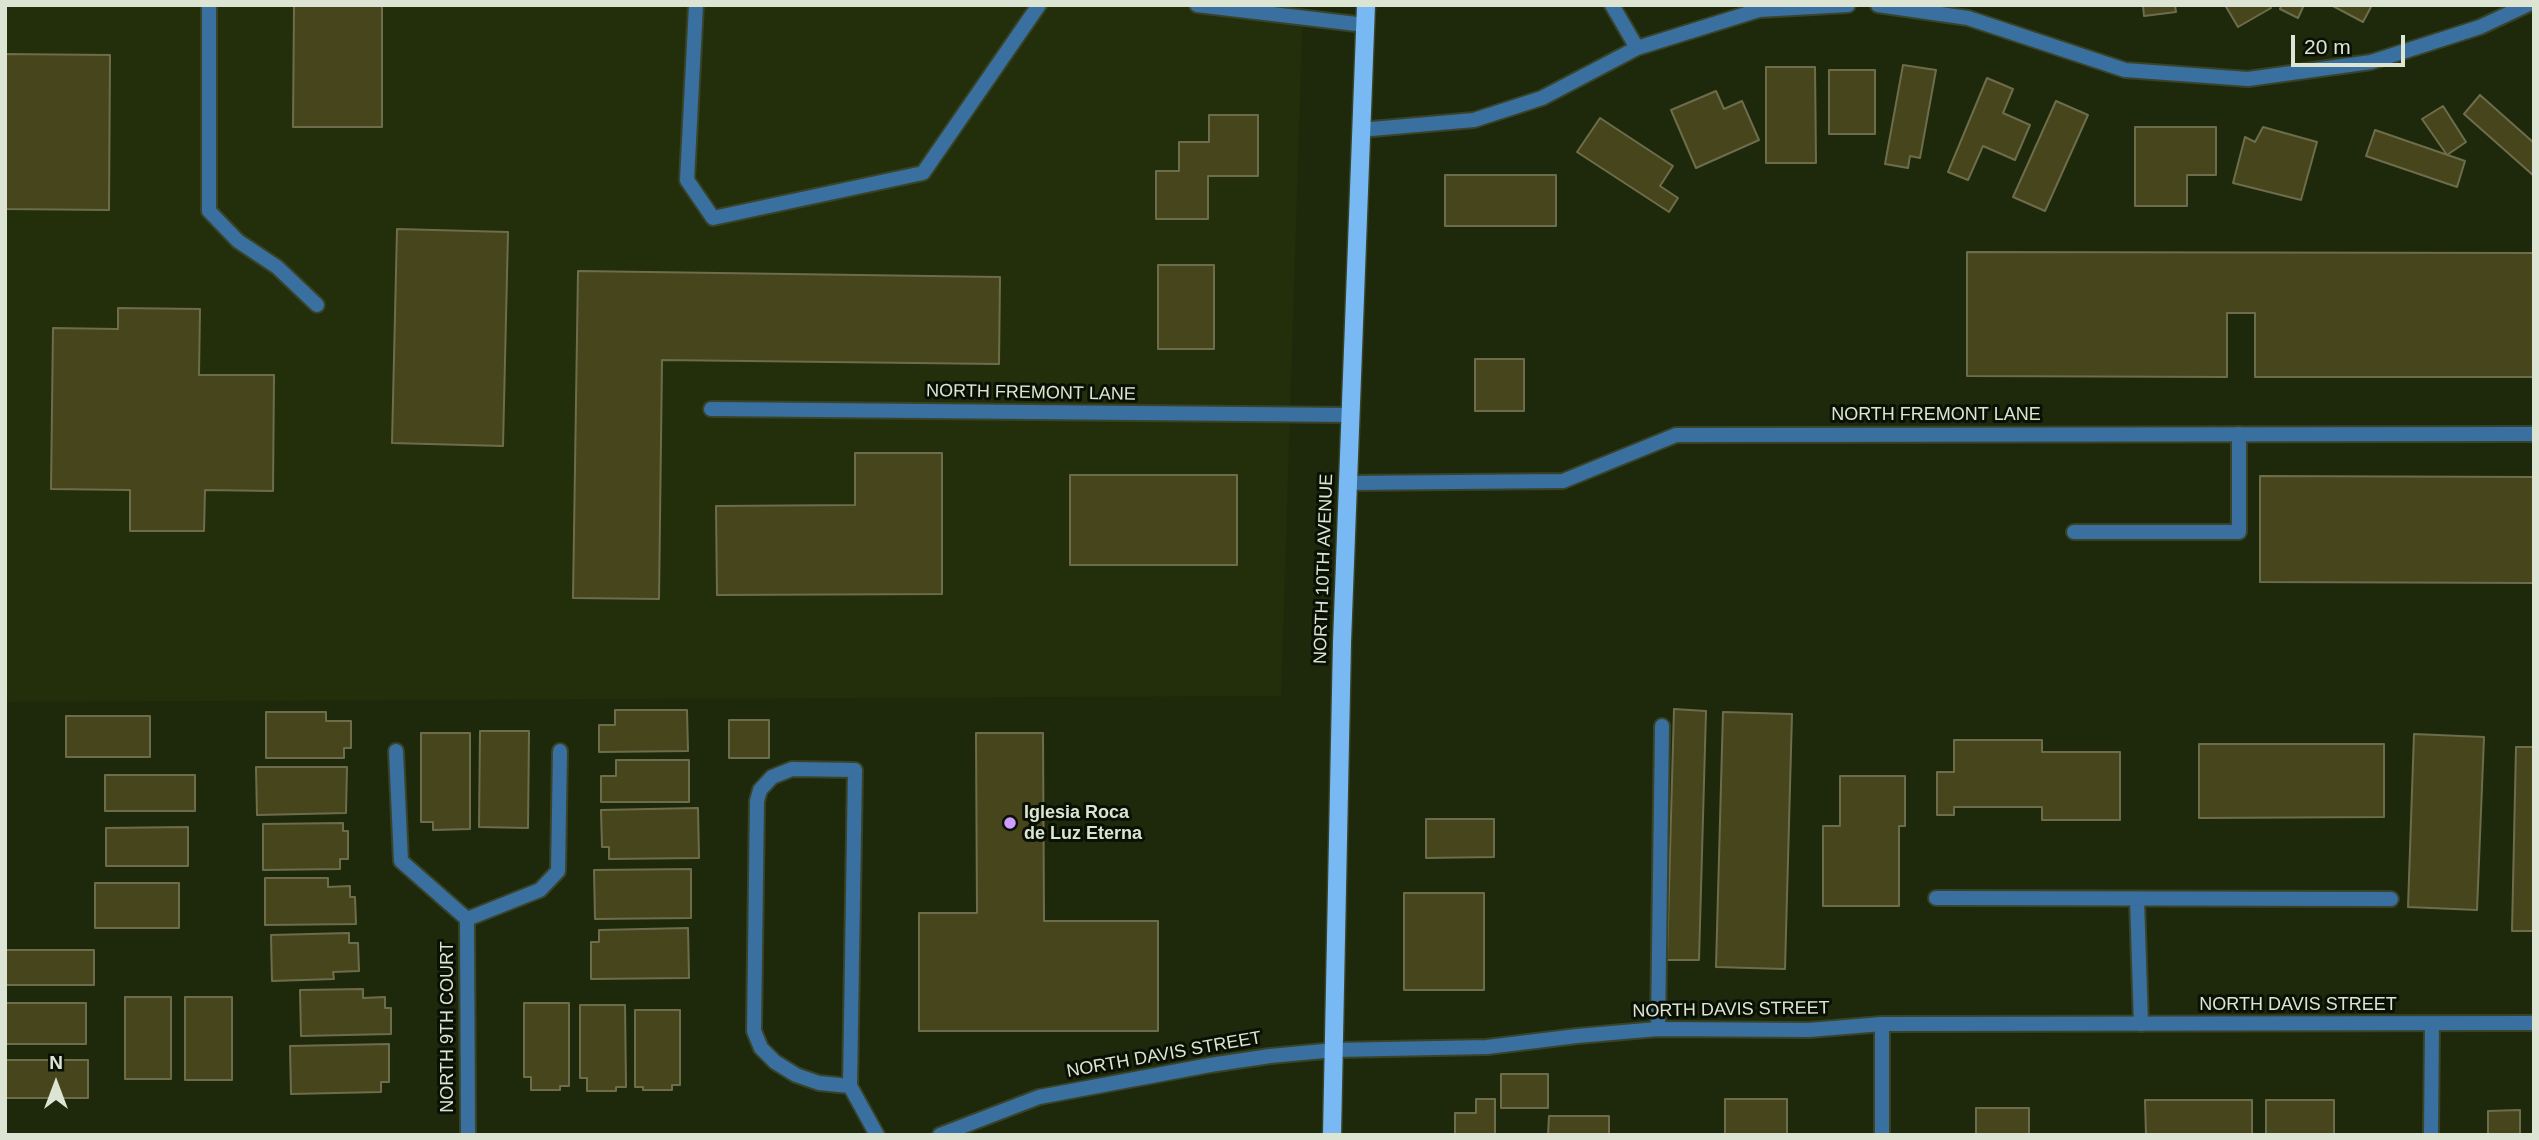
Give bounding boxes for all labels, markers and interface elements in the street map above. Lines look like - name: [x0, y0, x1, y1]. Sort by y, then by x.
- scale bar: [2294, 21, 2408, 65]
- text: 20 m: [2304, 35, 2351, 58]
- street label: NORTH FREMONT LANE: [926, 380, 1136, 406]
- street label: NORTH FREMONT LANE: [1831, 404, 2041, 426]
- street label: NORTH 10TH AVENUE: [1310, 473, 1338, 665]
- place label: Iglesia Roca de Luz Eterna: [1024, 802, 1142, 844]
- marker: Iglesia Roca de Luz Eterna: [1002, 815, 1018, 831]
- street label: NORTH 9TH COURT: [437, 941, 459, 1113]
- street label: NORTH DAVIS STREET: [2199, 994, 2397, 1016]
- street label: NORTH DAVIS STREET: [1632, 997, 1830, 1023]
- street label: NORTH DAVIS STREET: [1065, 1027, 1263, 1083]
- north arrow: [21, 1049, 91, 1119]
- text: N: [49, 1052, 63, 1073]

